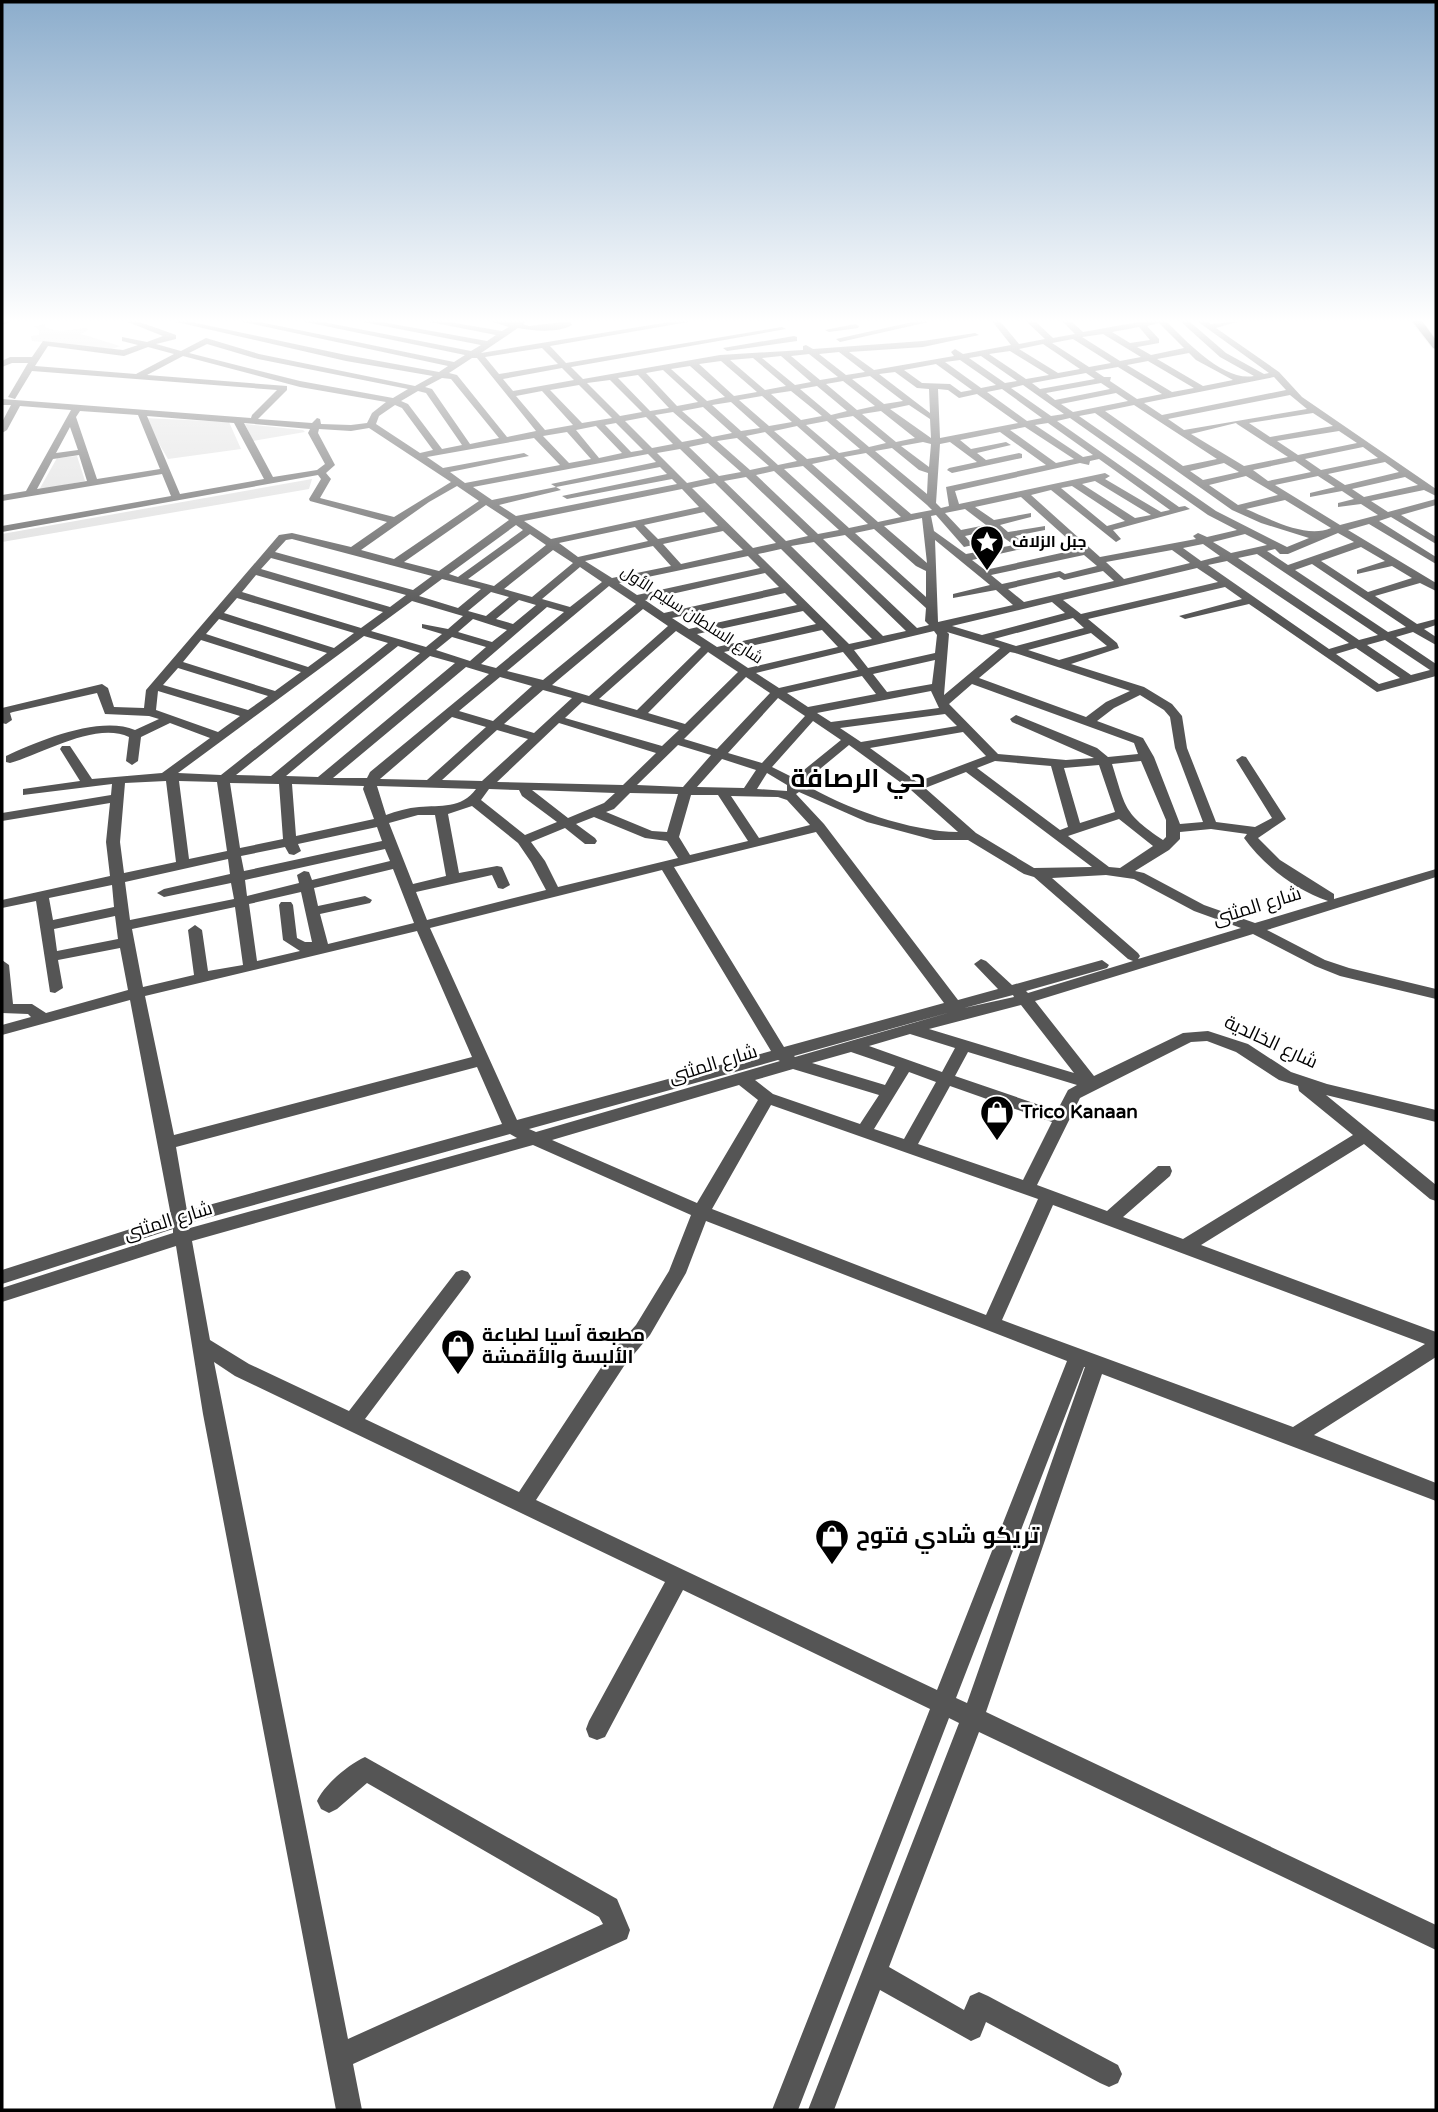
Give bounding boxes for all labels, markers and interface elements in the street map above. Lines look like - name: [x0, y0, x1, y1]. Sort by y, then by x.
- place icon: جبل الزلاف: [968, 523, 1006, 572]
- place label: جبل الزلاف: [1012, 532, 1086, 552]
- street label: شارع السلطان سليم الأول: [617, 562, 767, 669]
- district label: حي الرصافة: [790, 763, 926, 799]
- street label: شارع المثنى: [1210, 882, 1305, 932]
- street label: شارع الخالدية: [1220, 1011, 1321, 1075]
- street label: شارع المثنى: [666, 1040, 761, 1090]
- shop icon: Trico Kanaan: [978, 1093, 1016, 1142]
- place label: Trico Kanaan: [1020, 1101, 1138, 1123]
- street label: شارع المثنى: [121, 1197, 216, 1247]
- place label: مطبعة آسيا لطباعة الألبسة والأقمشة: [482, 1324, 645, 1368]
- shop icon: مطبعة آسيا لطباعة الألبسة والأقمشة: [439, 1327, 477, 1376]
- shop icon: تريكو شادي فتوح: [813, 1517, 851, 1566]
- place label: تريكو شادي فتوح: [856, 1522, 1040, 1554]

